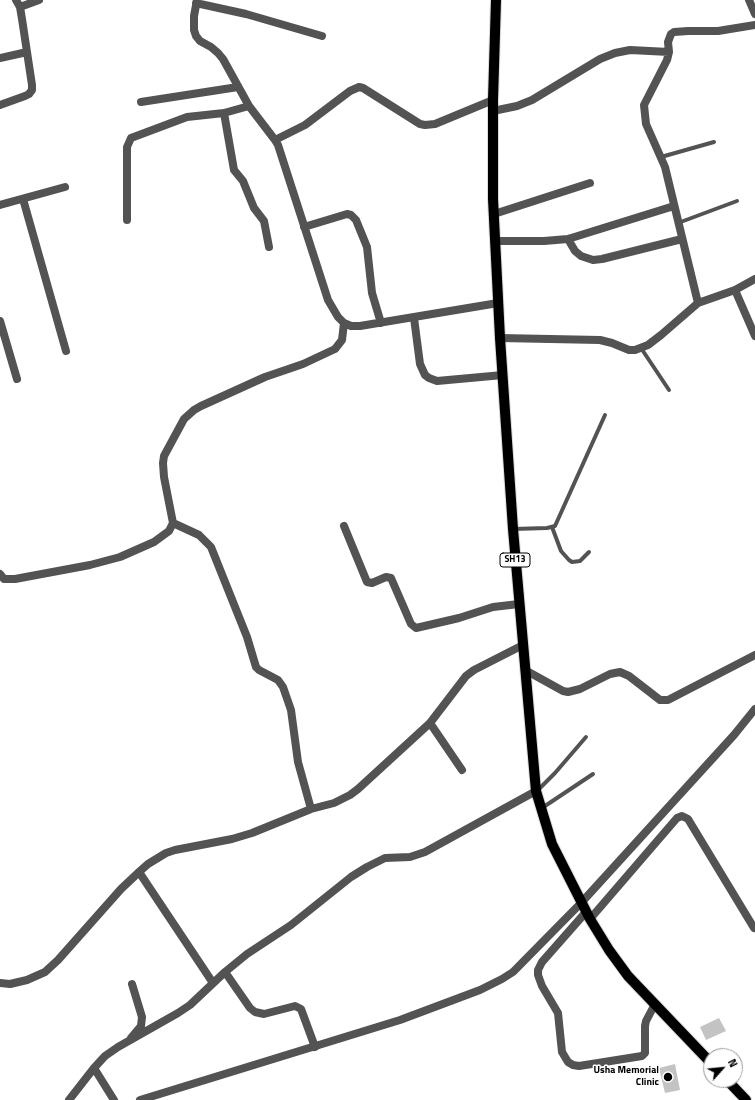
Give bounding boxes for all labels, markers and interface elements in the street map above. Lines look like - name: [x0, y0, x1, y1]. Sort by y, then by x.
- road number: SH13: [500, 553, 530, 567]
- north arrow: [703, 1048, 743, 1088]
- text: N: [724, 1056, 742, 1070]
- place label: Usha Memorial Clinic: [594, 1065, 659, 1088]
- marker: Usha Memorial Clinic: [662, 1071, 674, 1083]

